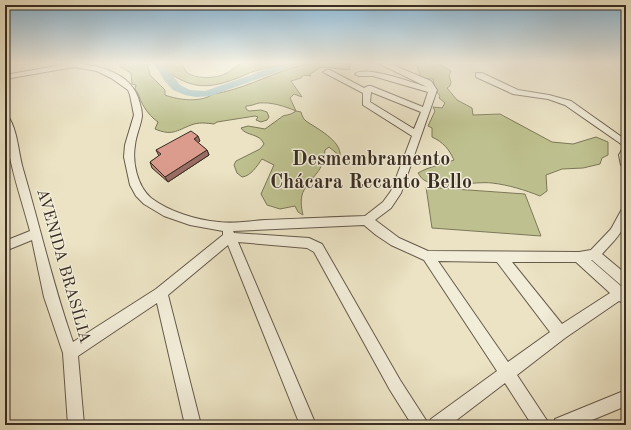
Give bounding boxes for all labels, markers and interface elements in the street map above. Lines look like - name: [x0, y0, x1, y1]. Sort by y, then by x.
- district label: Desmembramento Chácara Recanto Bello: [270, 150, 472, 193]
- street label: AVENIDA BRASÍLIA: [33, 186, 97, 345]

